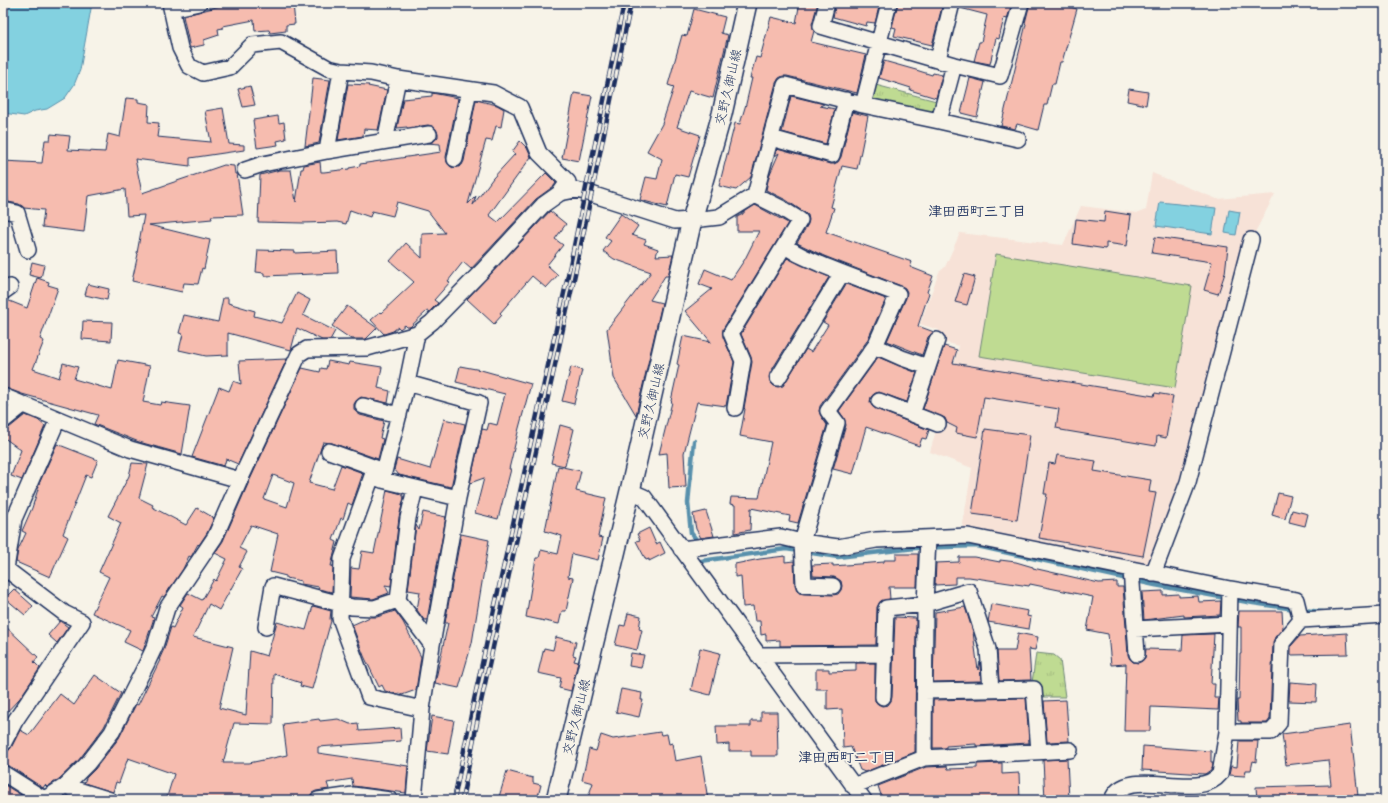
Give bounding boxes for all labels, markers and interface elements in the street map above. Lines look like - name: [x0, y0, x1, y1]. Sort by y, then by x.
- street label: 交野久御山線: [712, 46, 744, 127]
- district label: 津田西町三丁目: [928, 203, 1026, 220]
- street label: 交野久御山線: [635, 360, 667, 441]
- street label: 交野久御山線: [559, 676, 593, 757]
- district label: 津田西町二丁目: [798, 749, 896, 766]

